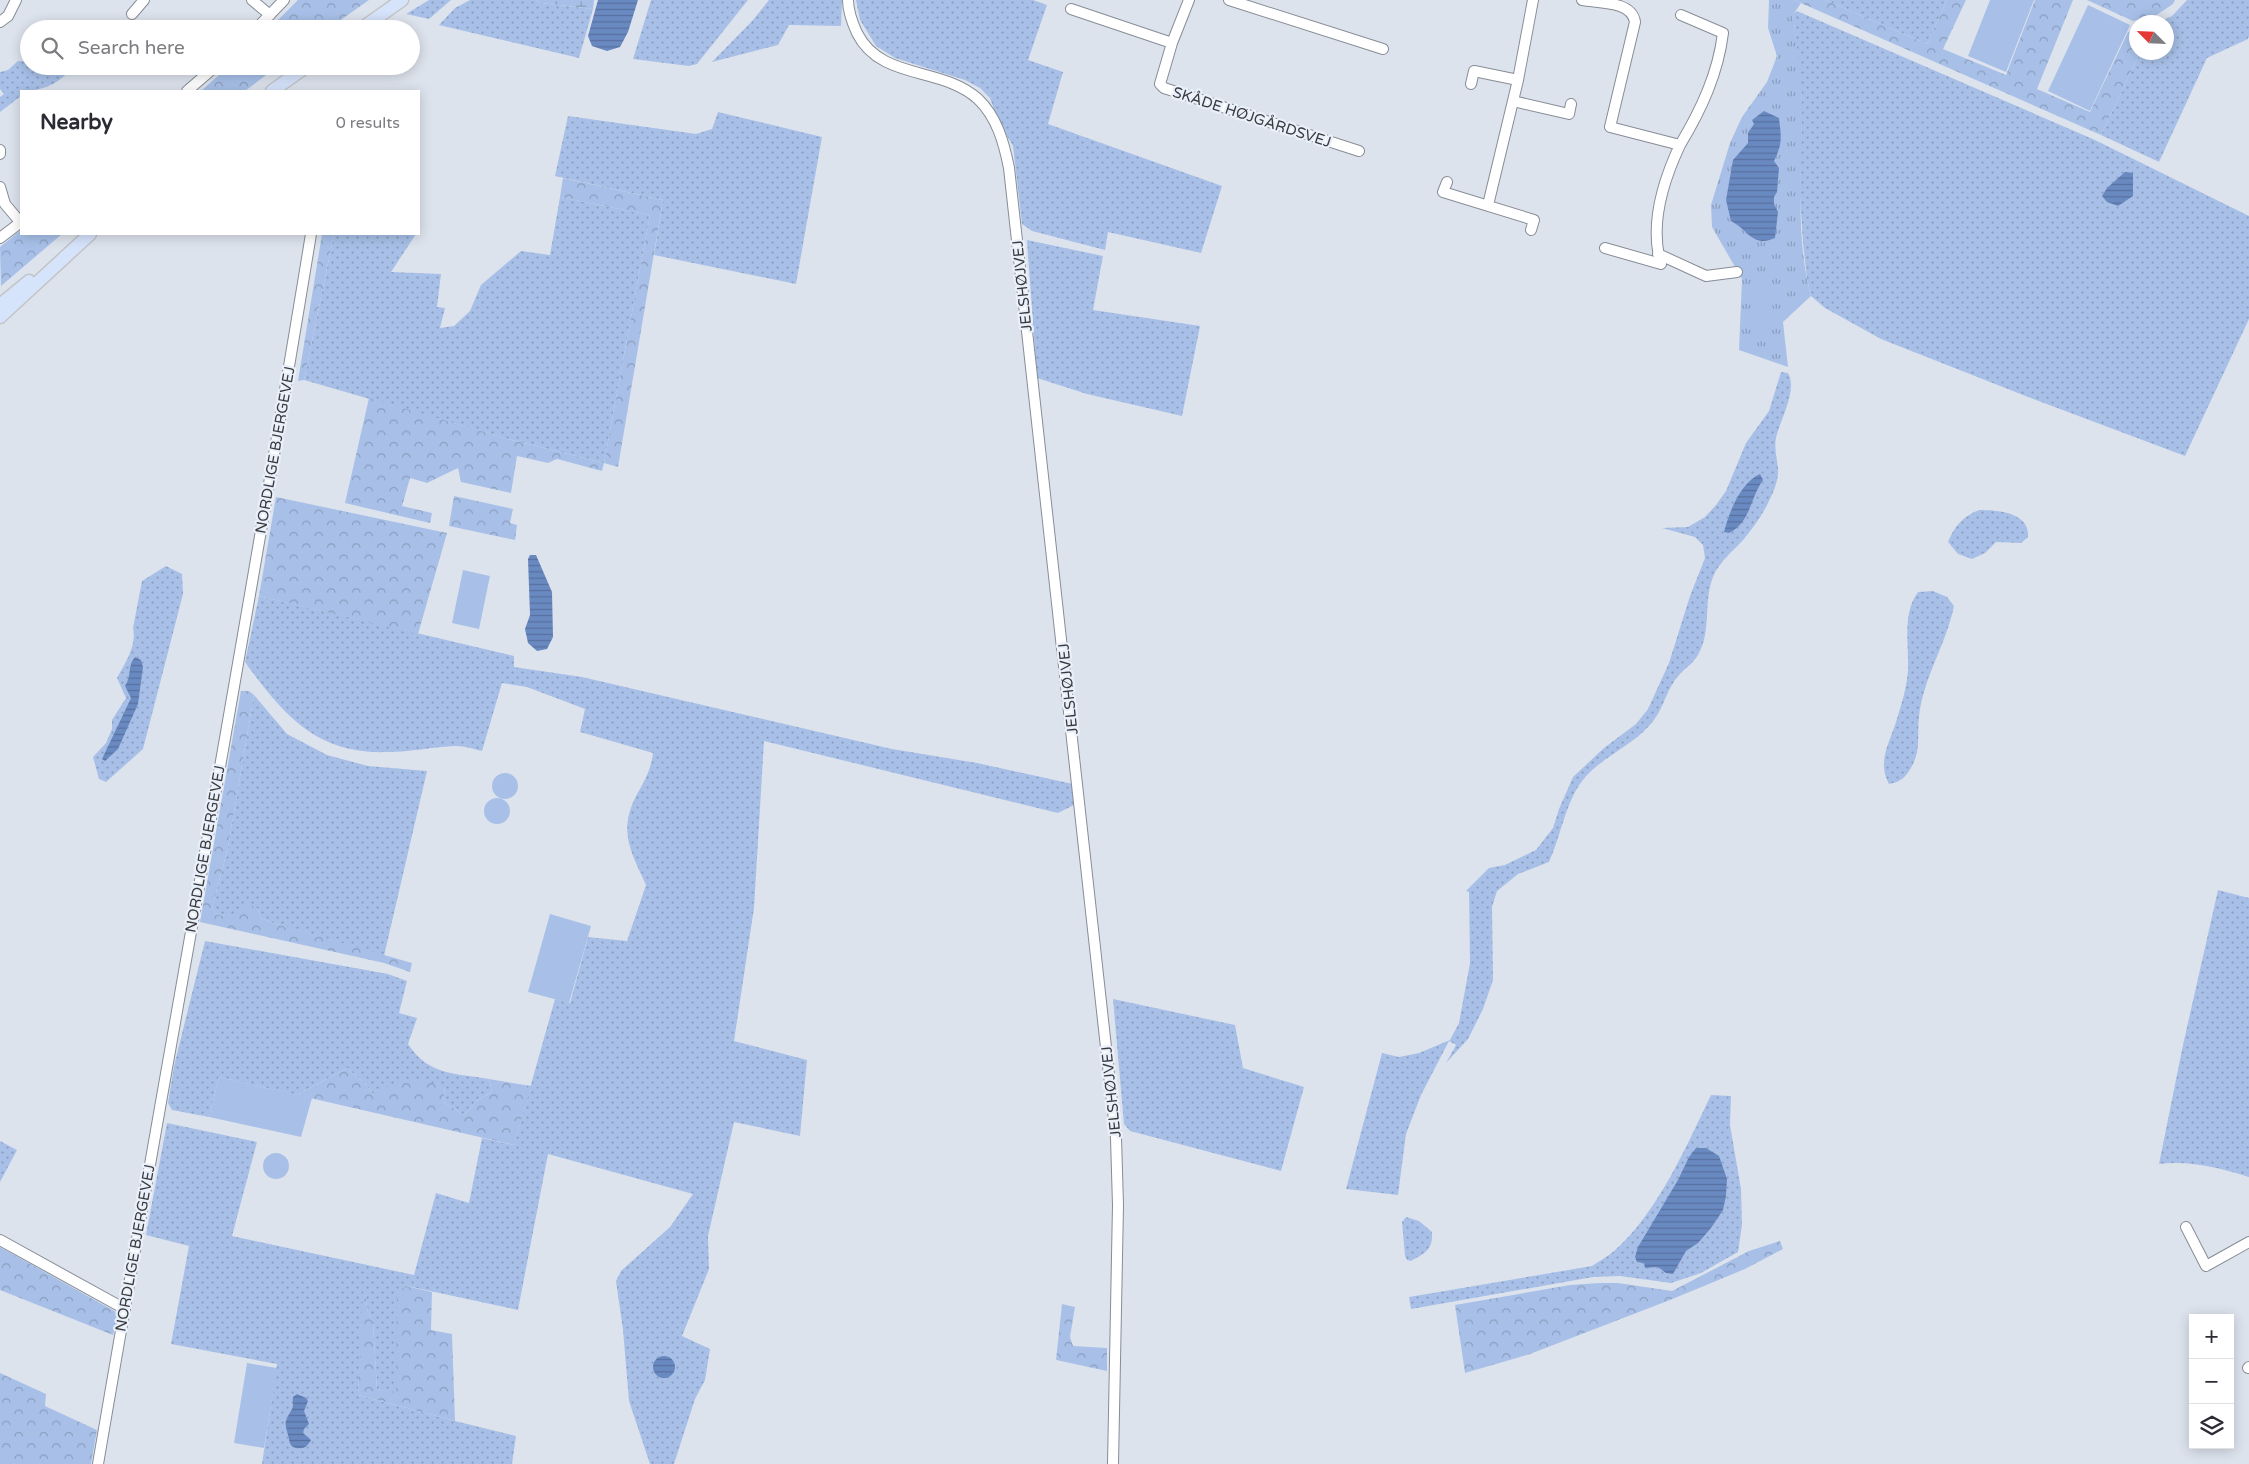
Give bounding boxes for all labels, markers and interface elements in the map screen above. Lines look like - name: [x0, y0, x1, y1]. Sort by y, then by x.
- north arrow: [2129, 15, 2174, 60]
- search box: [20, 20, 420, 75]
- icon: search: [38, 34, 66, 62]
- text: Search here: [78, 37, 185, 59]
- street label: SKÅDE HØJGÅRDSVEJ: [1170, 83, 1334, 151]
- text: Nearby: [40, 110, 113, 135]
- text: 0 results: [336, 113, 400, 133]
- street label: JELSHØJVEJ: [1008, 240, 1036, 332]
- street label: NORDLIGE BJERGEVEJ: [251, 365, 299, 535]
- street label: JELSHØJVEJ: [1054, 643, 1082, 735]
- street label: NORDLIGE BJERGEVEJ: [181, 764, 229, 934]
- street label: JELSHØJVEJ: [1097, 1046, 1125, 1138]
- street label: NORDLIGE BJERGEVEJ: [111, 1163, 159, 1333]
- map controls: [2189, 1314, 2234, 1449]
- button: +: [2189, 1314, 2234, 1359]
- button: −: [2189, 1359, 2234, 1404]
- button: layers: [2189, 1404, 2234, 1449]

